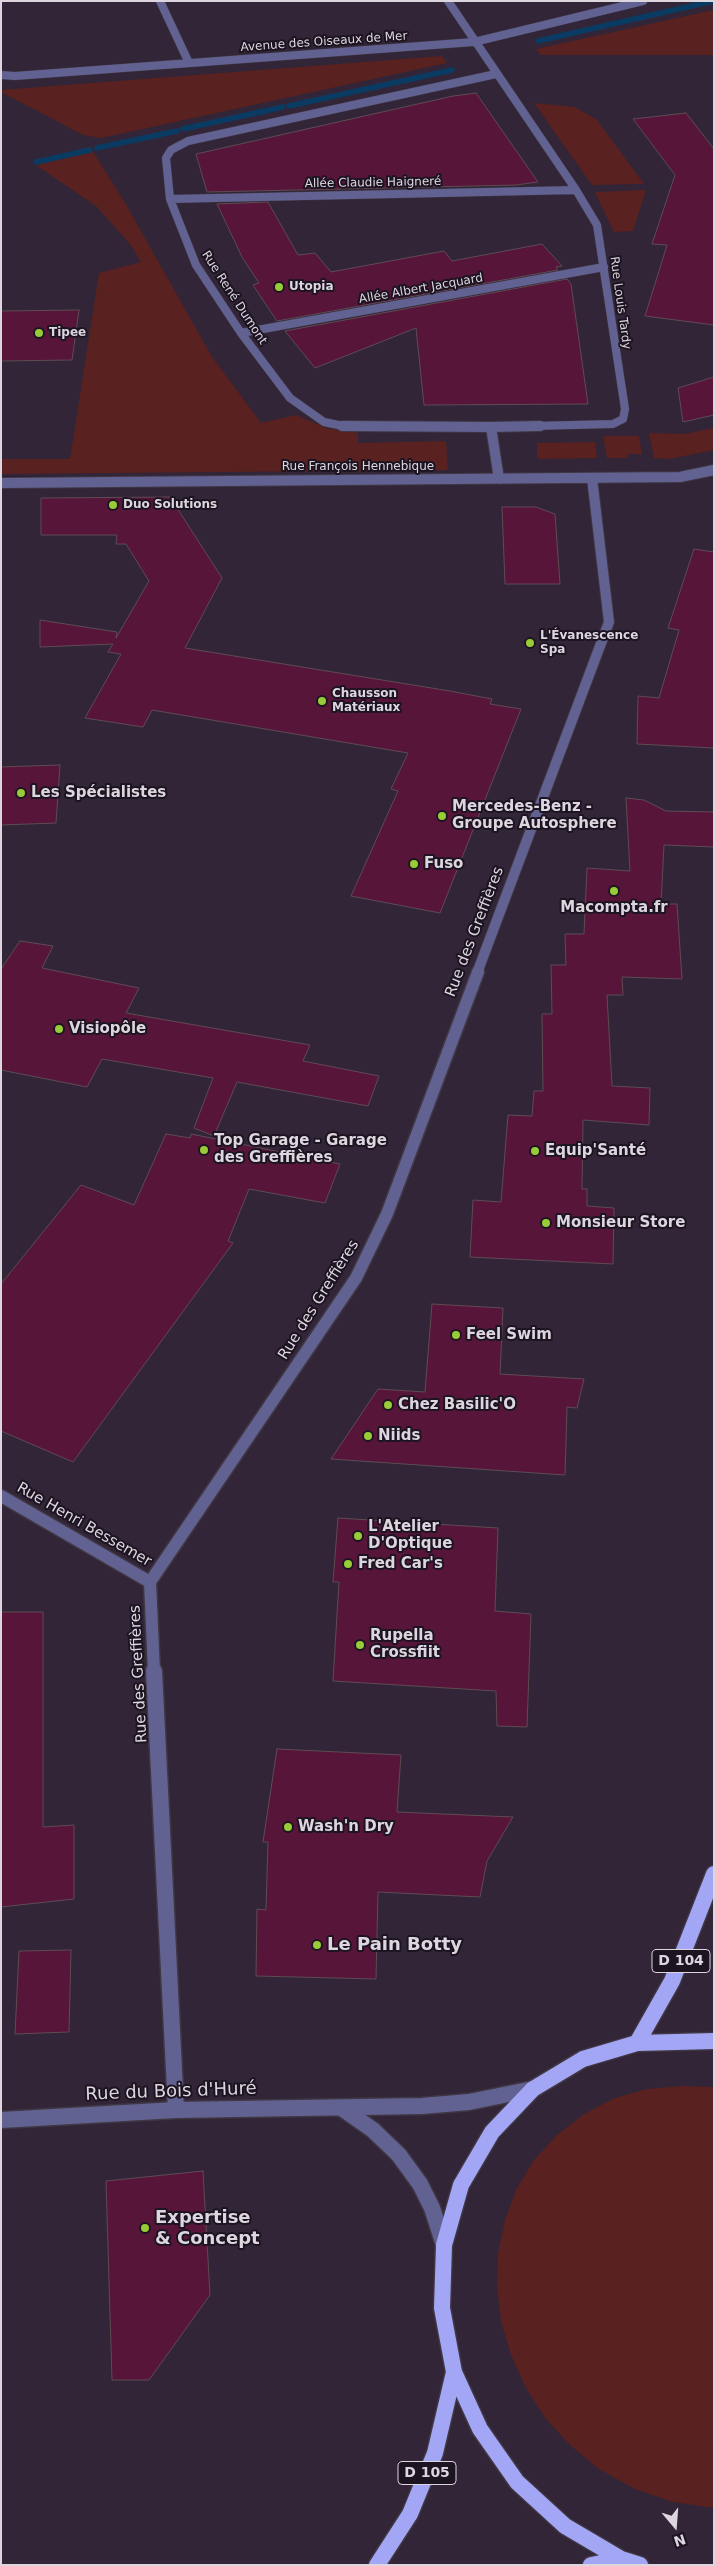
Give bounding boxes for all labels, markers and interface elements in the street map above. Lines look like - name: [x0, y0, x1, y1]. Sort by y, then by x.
- street label: Avenue des Oiseaux de Mer: [240, 29, 408, 55]
- street label: Allée Claudie Haigneré: [305, 175, 441, 191]
- street label: Rue René Dumont: [198, 248, 270, 348]
- street label: Rue Louis Tardy: [606, 256, 634, 350]
- street label: Allée Albert Jacquard: [358, 271, 484, 307]
- place label: Utopia: [289, 280, 334, 294]
- marker: Utopia: [273, 281, 285, 293]
- place label: Tipee: [49, 326, 86, 340]
- marker: Tipee: [33, 327, 45, 339]
- street label: Rue François Hennebique: [282, 460, 434, 474]
- place label: Duo Solutions: [123, 498, 217, 512]
- marker: Duo Solutions: [107, 499, 119, 511]
- place label: L'Évanescence Spa: [540, 629, 638, 657]
- marker: L'Évanescence Spa: [524, 637, 536, 649]
- place label: Chausson Matériaux: [332, 687, 400, 715]
- marker: Chausson Matériaux: [316, 695, 328, 707]
- place label: Les Spécialistes: [31, 784, 166, 802]
- marker: Les Spécialistes: [15, 787, 27, 799]
- place label: Mercedes-Benz - Groupe Autosphere: [452, 798, 617, 833]
- marker: Mercedes-Benz - Groupe Autosphere: [436, 810, 448, 822]
- place label: Fuso: [424, 855, 463, 873]
- marker: Fuso: [408, 858, 420, 870]
- street label: Rue des Greffières: [442, 864, 508, 1000]
- marker: Macompta.fr: [608, 885, 620, 897]
- place label: Macompta.fr: [560, 899, 668, 917]
- place label: Visiopôle: [69, 1020, 146, 1038]
- marker: Visiopôle: [53, 1023, 65, 1035]
- place label: Top Garage - Garage des Greffières: [214, 1132, 387, 1167]
- place label: Equip'Santé: [545, 1142, 646, 1160]
- marker: Top Garage - Garage des Greffières: [198, 1144, 210, 1156]
- marker: Equip'Santé: [529, 1145, 541, 1157]
- place label: Monsieur Store: [556, 1214, 685, 1232]
- marker: Monsieur Store: [540, 1217, 552, 1229]
- street label: Rue des Greffières: [275, 1237, 363, 1363]
- place label: Feel Swim: [466, 1326, 552, 1344]
- marker: Feel Swim: [450, 1329, 462, 1341]
- place label: Chez Basilic'O: [398, 1396, 516, 1414]
- marker: Chez Basilic'O: [382, 1399, 394, 1411]
- place label: Niids: [378, 1427, 421, 1445]
- marker: Niids: [362, 1430, 374, 1442]
- street label: Rue Henri Bessemer: [13, 1479, 155, 1571]
- place label: L'Atelier D'Optique: [368, 1518, 452, 1553]
- marker: L'Atelier D'Optique: [352, 1530, 364, 1542]
- place label: Fred Car's: [358, 1555, 443, 1573]
- marker: Fred Car's: [342, 1558, 354, 1570]
- street label: Rue des Greffières: [126, 1605, 152, 1743]
- place label: Rupella Crossfiit: [370, 1627, 440, 1662]
- marker: Rupella Crossfiit: [354, 1639, 366, 1651]
- place label: Wash'n Dry: [298, 1818, 394, 1836]
- marker: Wash'n Dry: [282, 1821, 294, 1833]
- place label: Le Pain Botty: [327, 1934, 462, 1956]
- marker: Le Pain Botty: [311, 1939, 323, 1951]
- road number: D 104: [652, 1950, 710, 1972]
- street label: Rue du Bois d'Huré: [85, 2078, 257, 2106]
- place label: Expertise & Concept: [155, 2207, 260, 2250]
- marker: Expertise & Concept: [139, 2222, 151, 2234]
- road number: D 105: [398, 2462, 456, 2484]
- north arrow: [650, 2501, 700, 2551]
- text: N: [672, 2531, 688, 2550]

